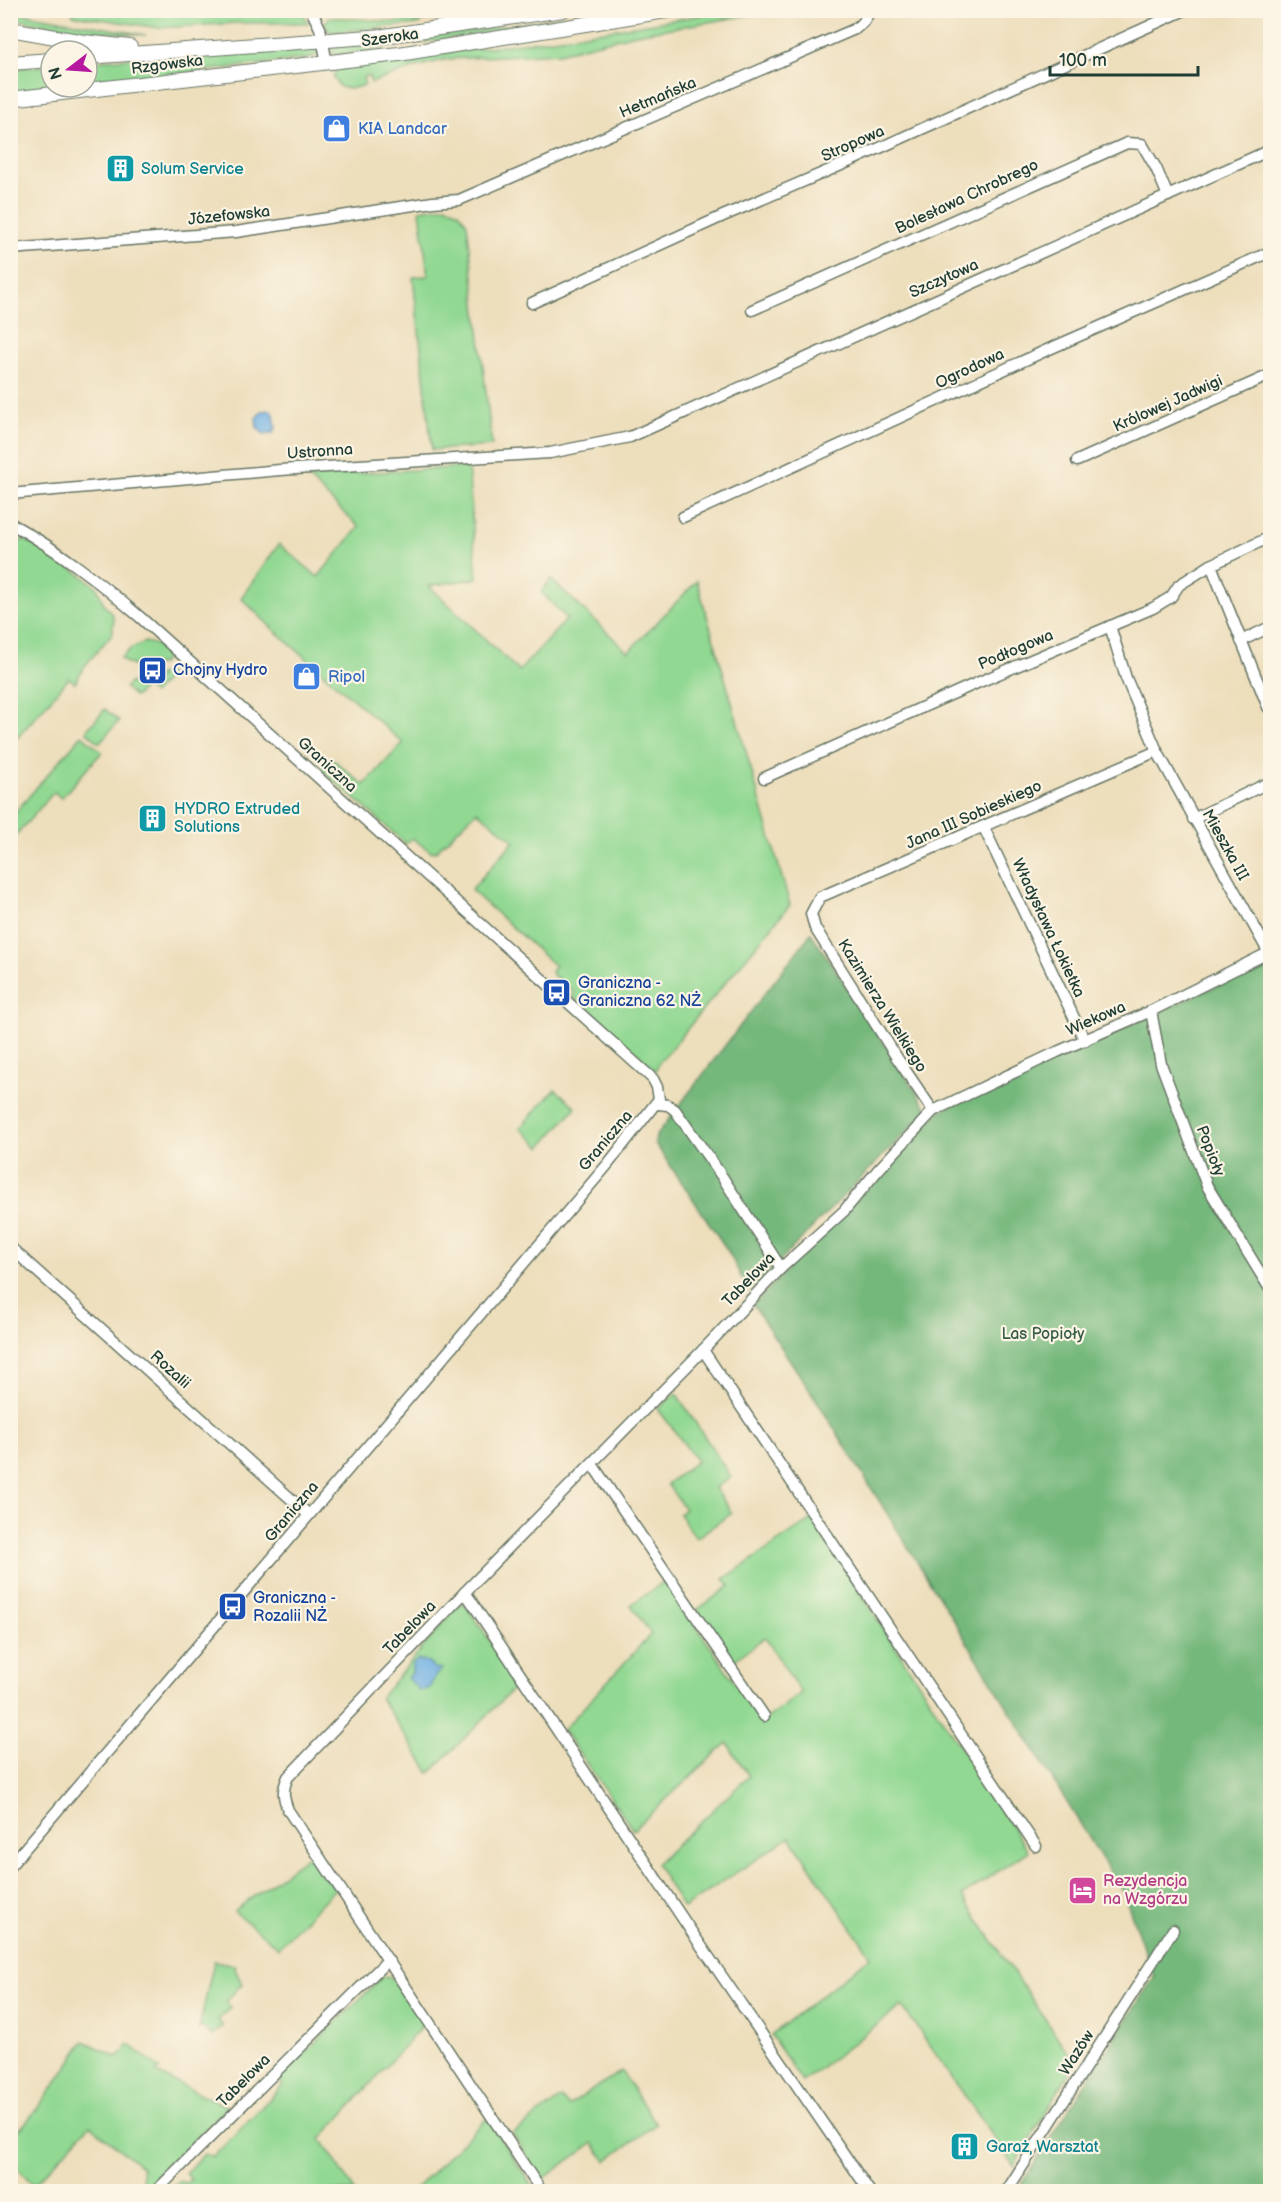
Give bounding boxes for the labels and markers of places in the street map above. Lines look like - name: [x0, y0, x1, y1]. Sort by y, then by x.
- shop icon: KIA Landcar: [321, 113, 353, 145]
- place label: KIA Landcar: [358, 120, 447, 139]
- building icon: Solum Service: [104, 153, 136, 185]
- place label: Solum Service: [141, 160, 244, 179]
- bus stop icon: Chojny Hydro: [136, 654, 168, 686]
- place label: Chojny Hydro: [173, 661, 268, 680]
- shop icon: Ripol: [291, 661, 323, 693]
- place label: Ripol: [328, 668, 365, 687]
- place label: HYDRO Extruded Solutions: [174, 800, 300, 837]
- building icon: HYDRO Extruded Solutions: [137, 802, 169, 834]
- place label: Graniczna - Graniczna 62 NŻ: [578, 974, 701, 1011]
- bus stop icon: Graniczna - Graniczna 62 NŻ: [541, 976, 573, 1008]
- place label: Graniczna - Rozalii NŻ: [253, 1589, 336, 1626]
- bus stop icon: Graniczna - Rozalii NŻ: [216, 1591, 248, 1623]
- place label: Rezydencja na Wzgórzu: [1103, 1872, 1188, 1909]
- hotel icon: Rezydencja na Wzgórzu: [1066, 1874, 1098, 1906]
- building icon: Garaż, Warsztat: [949, 2131, 981, 2163]
- place label: Garaż, Warsztat: [986, 2138, 1099, 2157]

